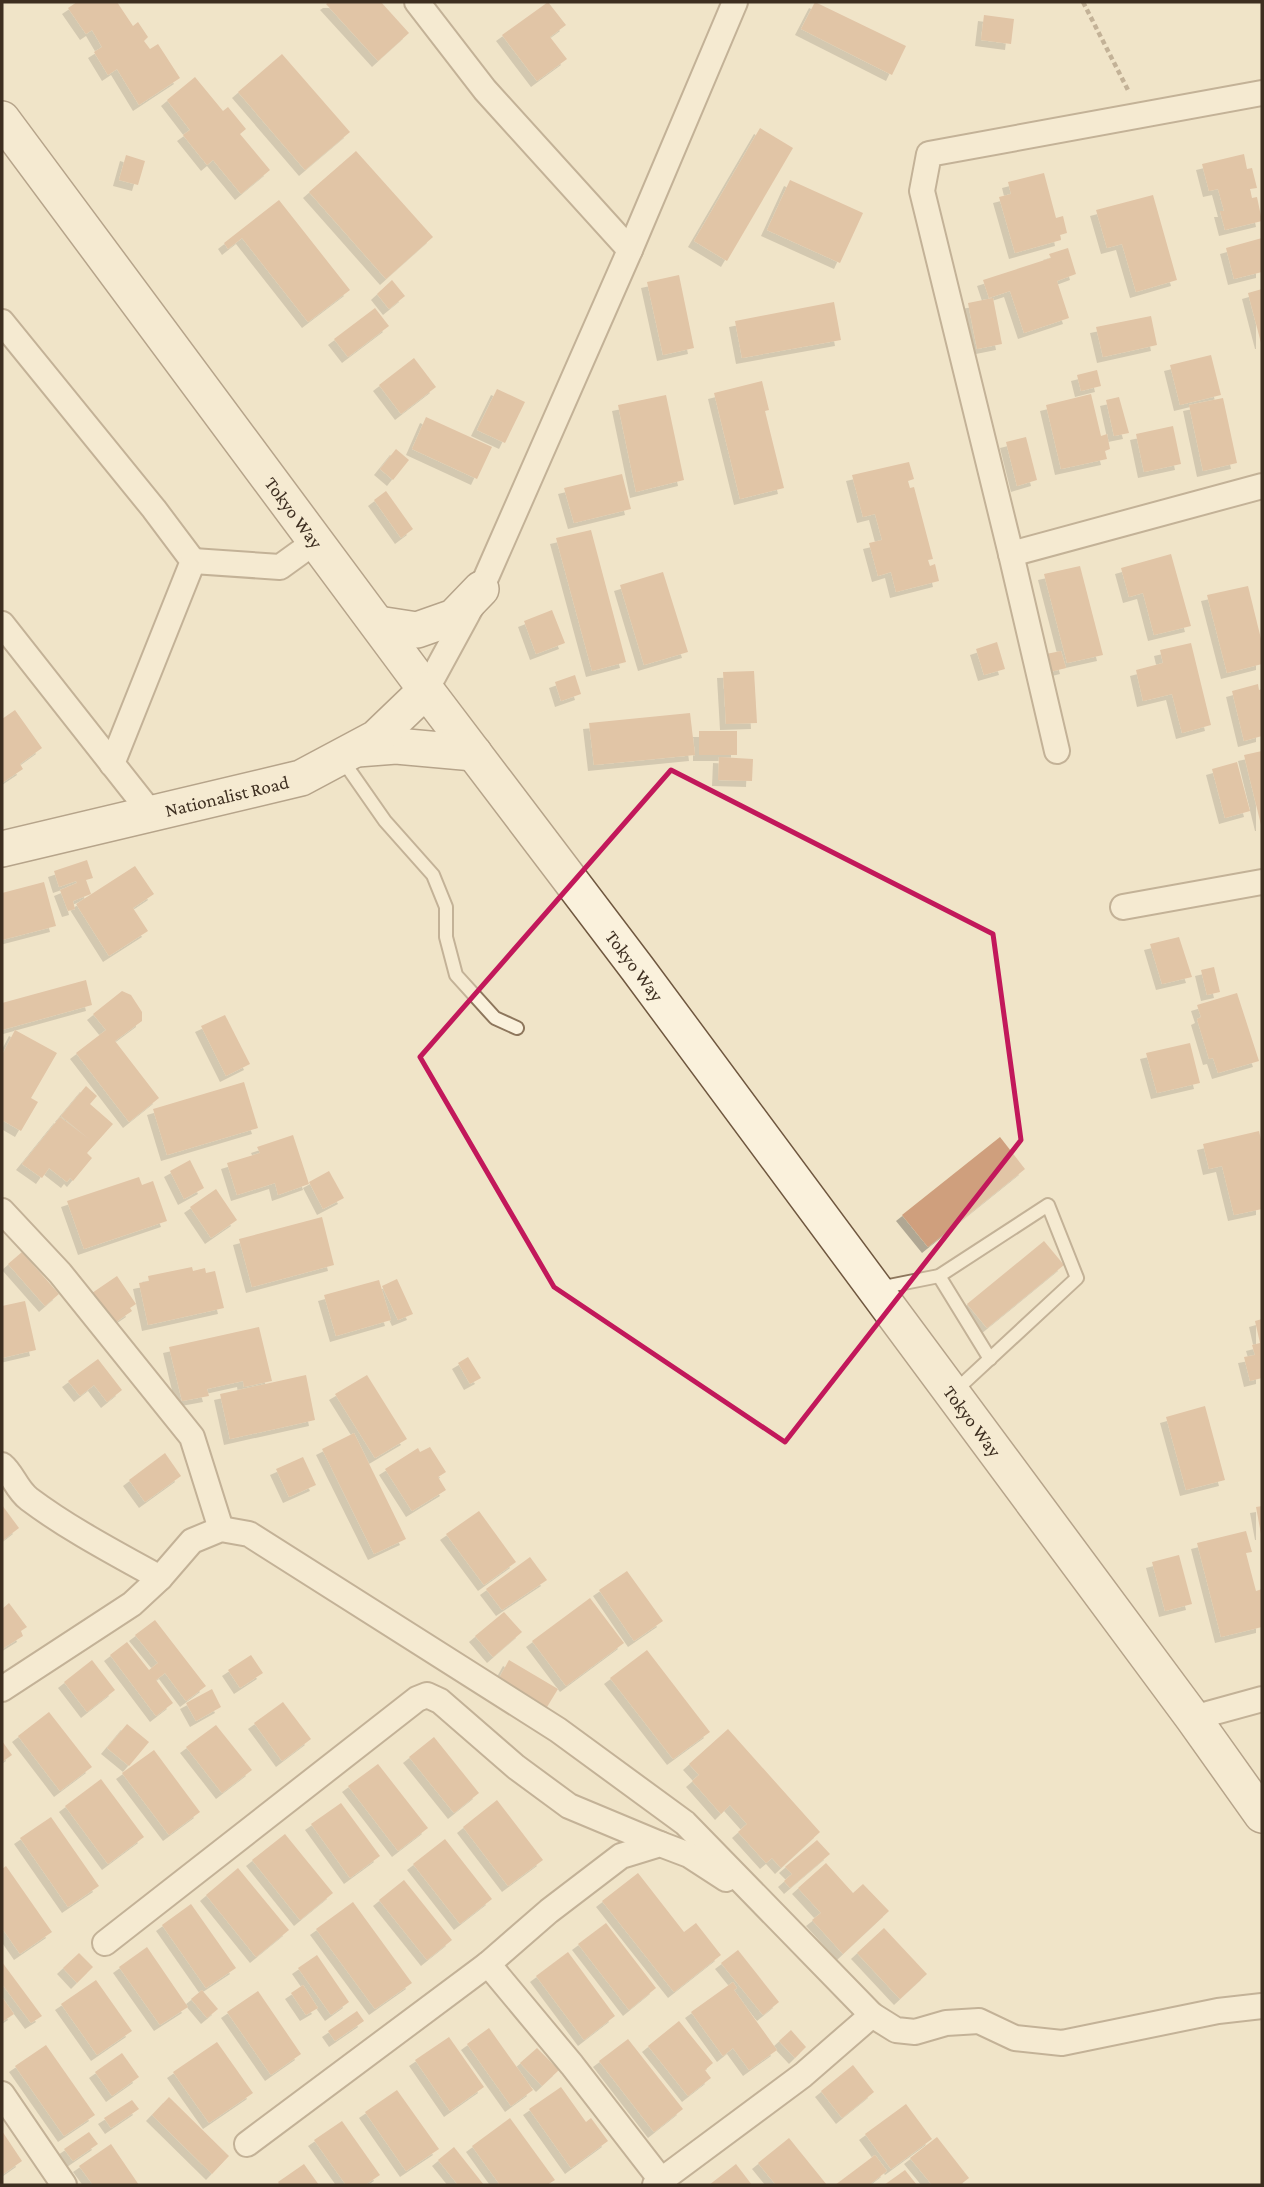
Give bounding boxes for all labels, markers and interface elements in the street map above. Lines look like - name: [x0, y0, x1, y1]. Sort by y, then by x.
- street label: Tokyo Way: [260, 473, 327, 553]
- street label: Nationalist Road: [163, 771, 291, 821]
- street label: Tokyo Way: [601, 926, 668, 1006]
- street label: Tokyo Way: [939, 1381, 1006, 1461]

